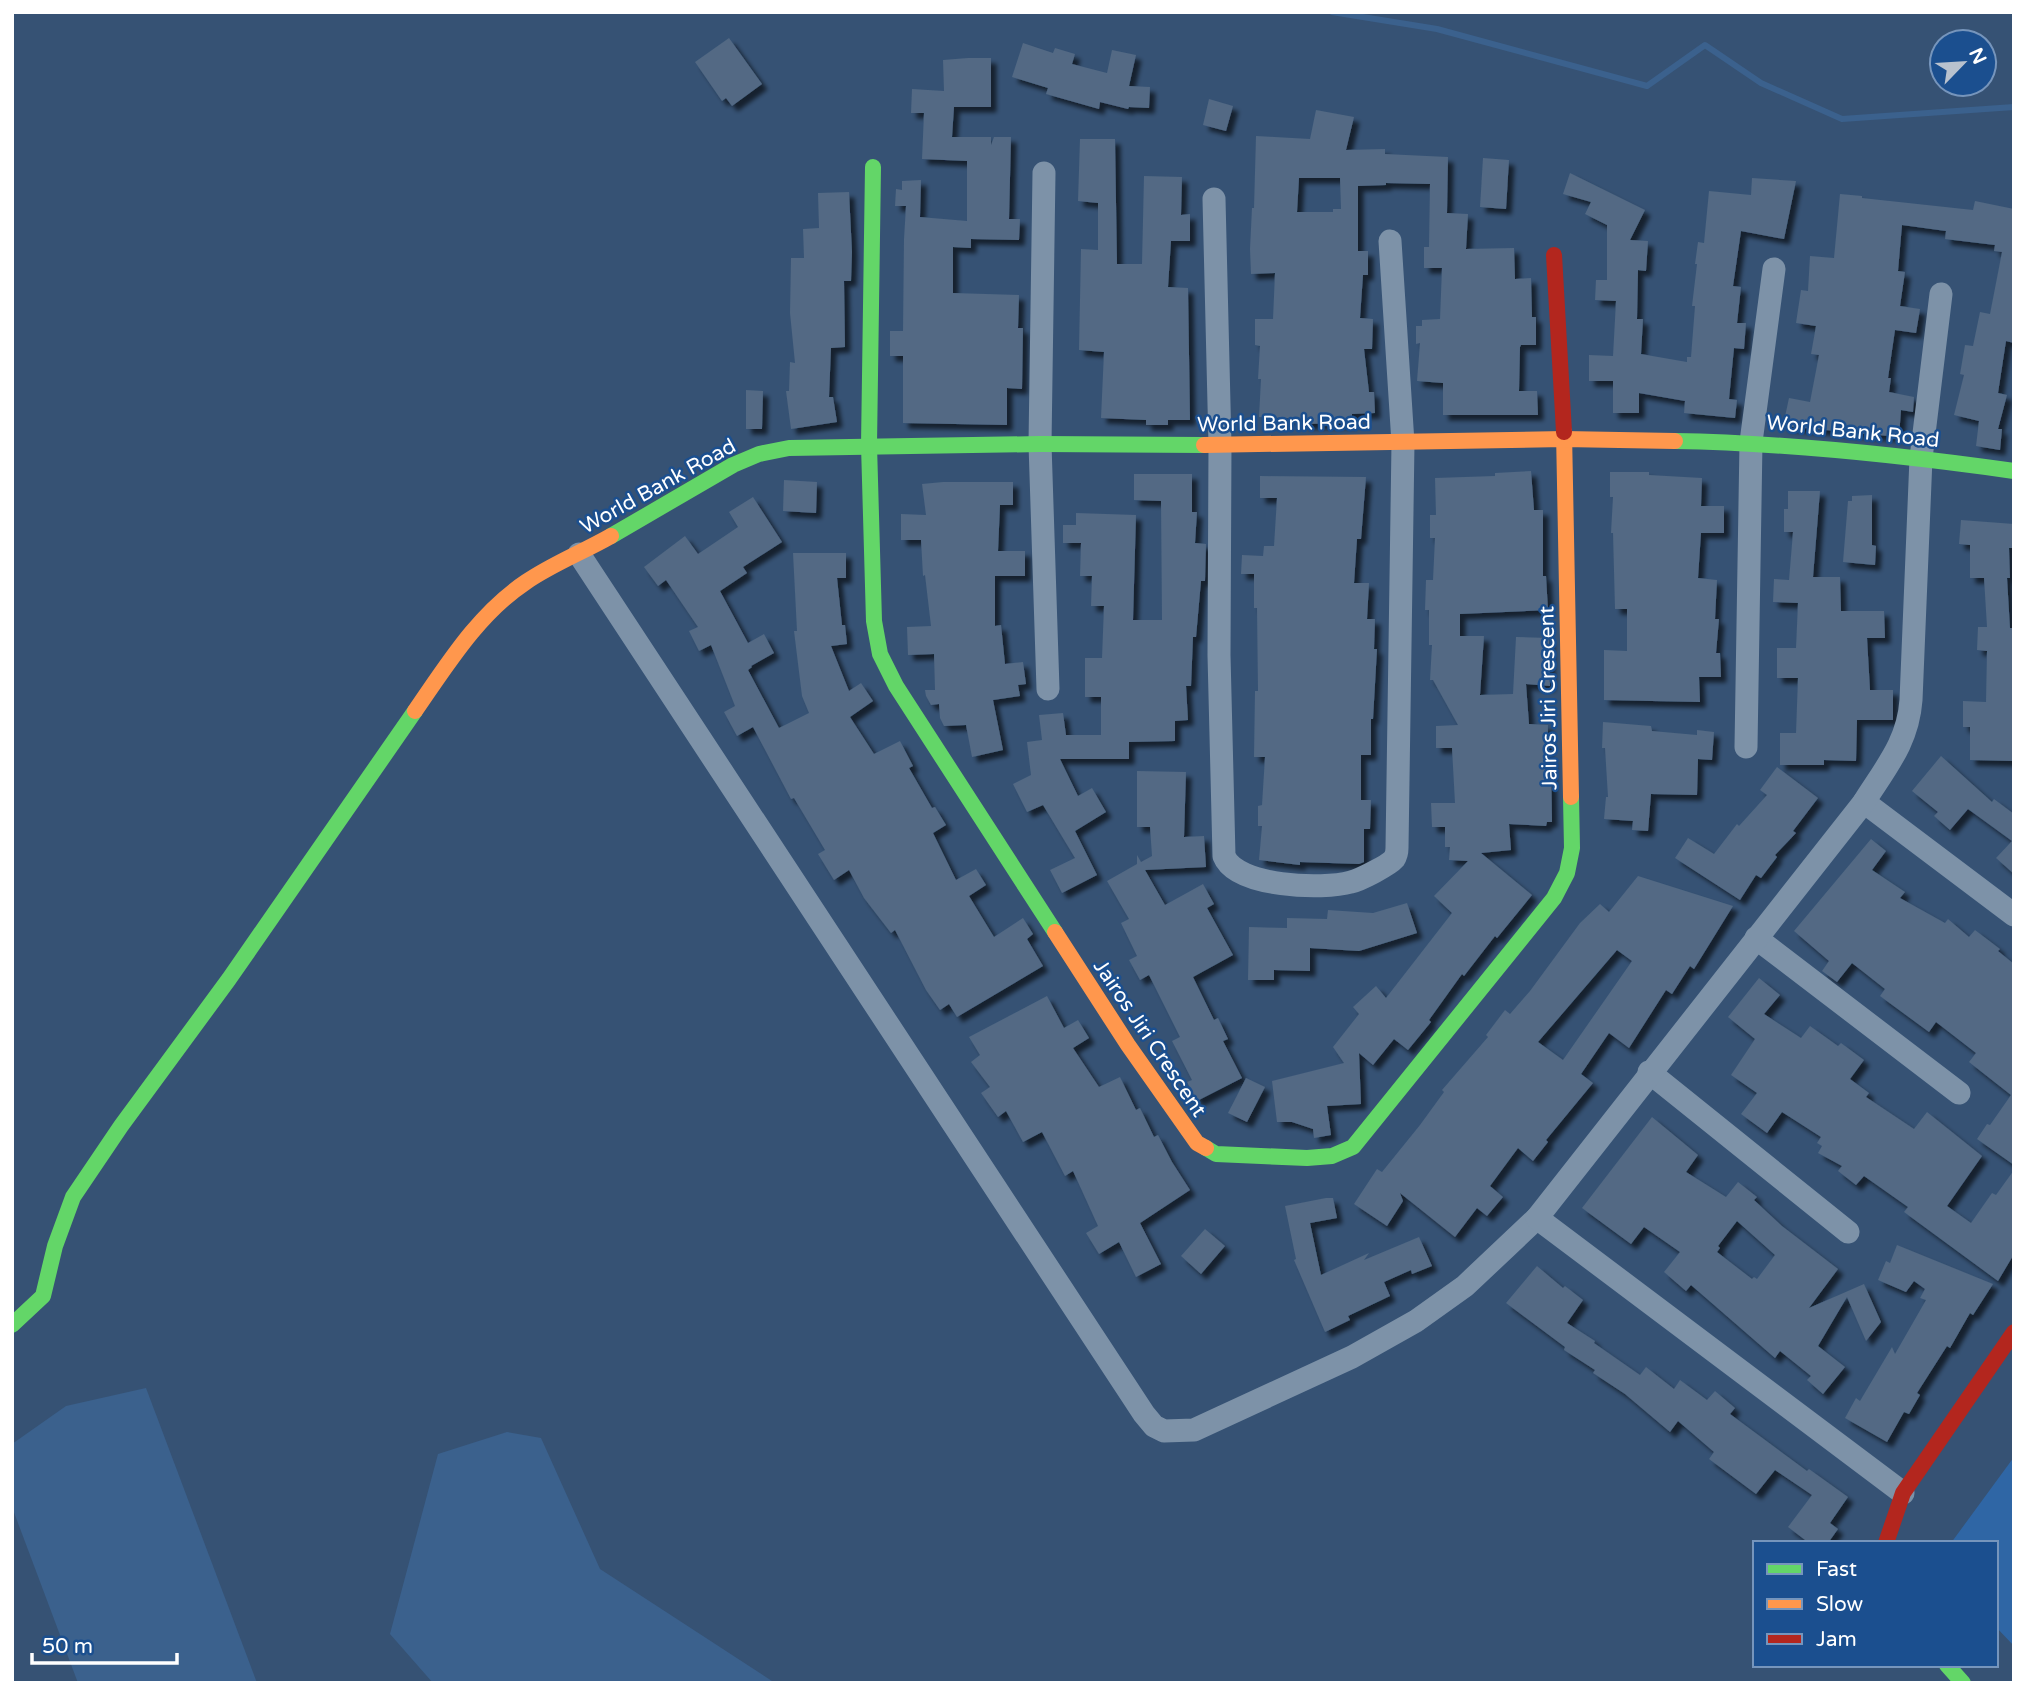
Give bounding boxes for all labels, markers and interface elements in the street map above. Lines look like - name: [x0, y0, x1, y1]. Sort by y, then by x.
- north arrow: [1928, 28, 1998, 98]
- text: N: [1964, 45, 1991, 68]
- street label: World Bank Road: [1197, 409, 1371, 438]
- street label: World Bank Road: [1765, 410, 1941, 453]
- street label: World Bank Road: [576, 433, 740, 540]
- street label: Jairos Jiri Crescent: [1534, 606, 1563, 790]
- street label: Jairos Jiri Crescent: [1088, 955, 1211, 1122]
- legend: [1753, 1541, 1998, 1667]
- text: Fast: [1816, 1557, 1857, 1582]
- text: Slow: [1816, 1592, 1864, 1617]
- scale bar: [32, 1622, 177, 1666]
- text: Jam: [1816, 1627, 1857, 1652]
- text: 50 m: [42, 1634, 93, 1659]

